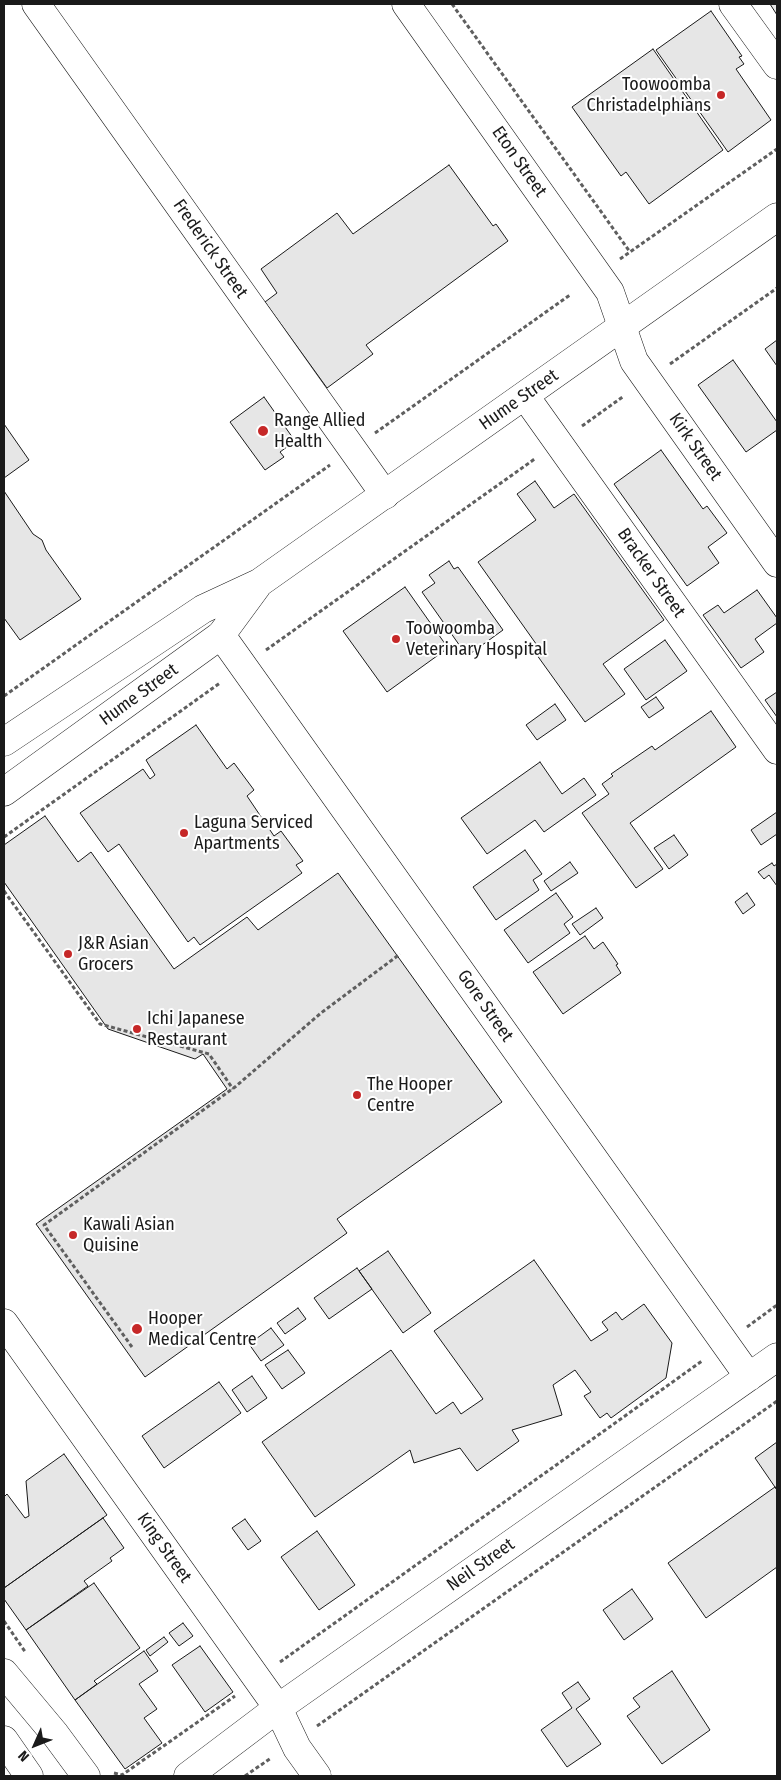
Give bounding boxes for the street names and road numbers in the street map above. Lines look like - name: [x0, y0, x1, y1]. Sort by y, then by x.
- street label: Eton Street: [487, 123, 551, 201]
- street label: Frederick Street: [168, 195, 252, 303]
- street label: Hume Street: [475, 365, 563, 435]
- street label: Kirk Street: [664, 409, 726, 485]
- street label: Bracker Street: [612, 524, 690, 622]
- street label: Hume Street: [96, 659, 182, 731]
- street label: Gore Street: [452, 966, 518, 1046]
- street label: King Street: [132, 1509, 196, 1587]
- street label: Neil Street: [443, 1534, 519, 1596]

